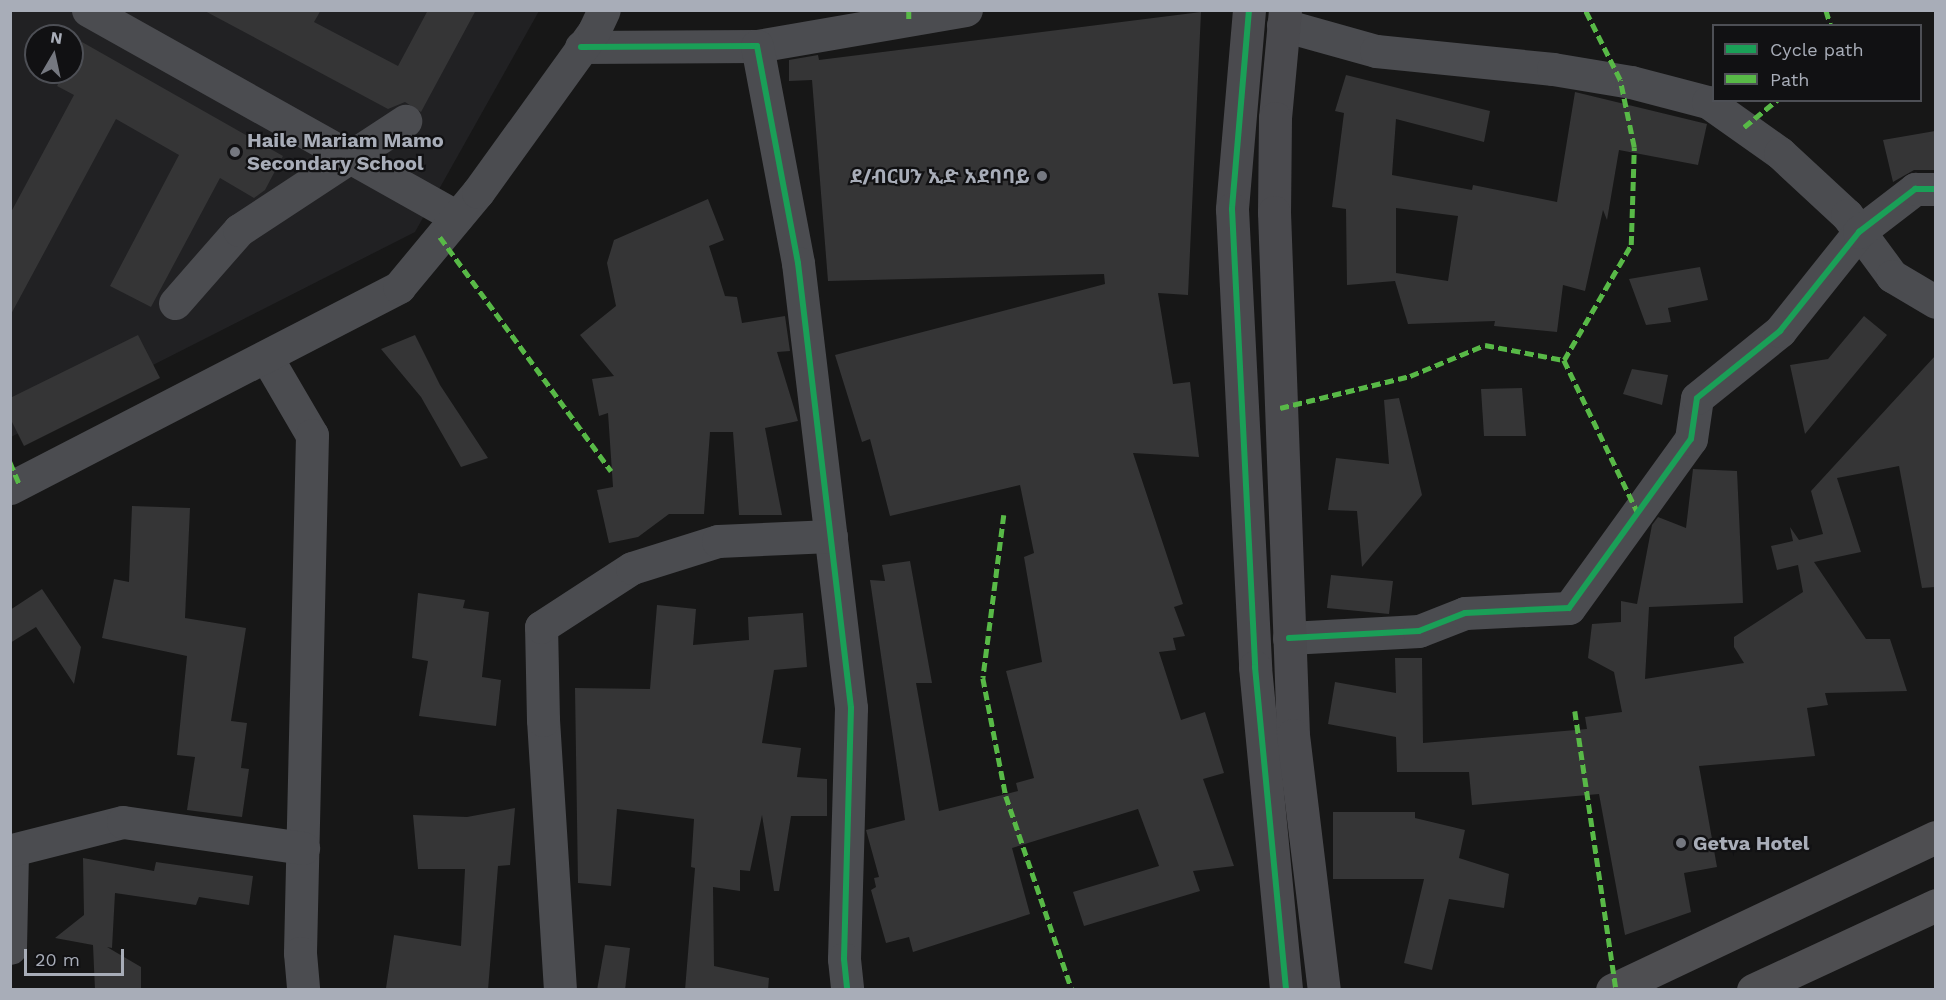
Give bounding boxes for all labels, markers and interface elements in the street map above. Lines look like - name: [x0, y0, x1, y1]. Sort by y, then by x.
- north arrow: [24, 24, 84, 84]
- legend: [1712, 24, 1922, 102]
- text: N: [49, 27, 64, 48]
- text: Cycle path: [1770, 39, 1864, 60]
- text: Path: [1770, 69, 1810, 90]
- place label: Haile Mariam Mamo Secondary School: [247, 128, 444, 175]
- marker: Haile Mariam Mamo Secondary School: [228, 145, 242, 159]
- place label: ደ/ብርሀን ኢድ አደባባይ: [850, 164, 1030, 188]
- marker: ደ/ብርሀን ኢድ አደባባይ: [1035, 169, 1049, 183]
- place label: Getva Hotel: [1693, 831, 1810, 855]
- marker: Getva Hotel: [1674, 836, 1688, 850]
- scale bar: [27, 937, 128, 975]
- text: 20 m: [35, 949, 80, 970]

